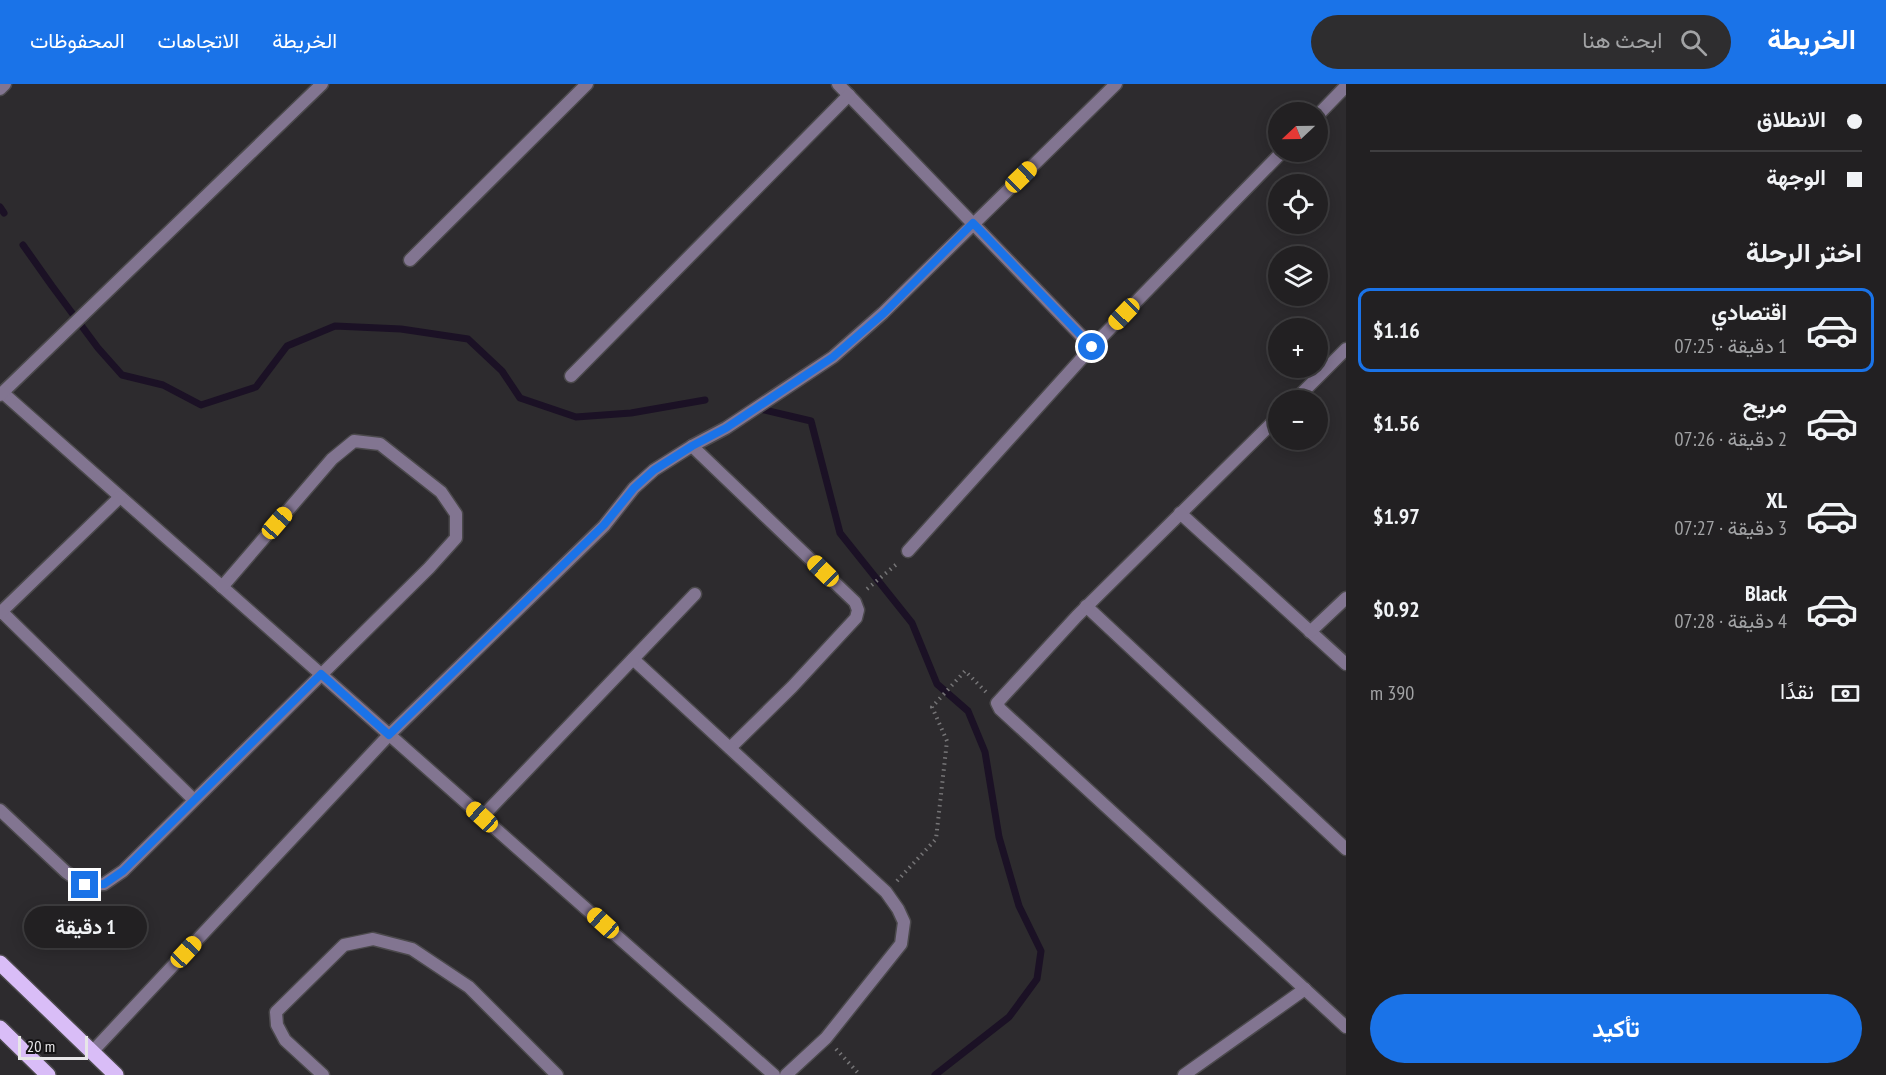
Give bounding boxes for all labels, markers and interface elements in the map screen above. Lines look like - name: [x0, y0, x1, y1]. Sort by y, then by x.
- search box: [1311, 15, 1731, 69]
- text: الخريطة: [1767, 20, 1856, 57]
- text: ابحث هنا: [1582, 26, 1662, 54]
- icon: search: [1677, 26, 1710, 59]
- text: المحفوظات: [30, 27, 125, 54]
- text: الاتجاهات: [158, 27, 239, 54]
- text: الخريطة: [272, 27, 337, 54]
- north arrow: [1268, 102, 1328, 162]
- map controls: [1268, 102, 1328, 450]
- text: الانطلاق: [1757, 105, 1826, 133]
- car: [1002, 158, 1040, 196]
- text: الوجهة: [1766, 163, 1826, 191]
- button: locate: [1268, 174, 1328, 234]
- text: اختر الرحلة: [1746, 235, 1862, 269]
- button: layers: [1268, 246, 1328, 306]
- car: [1105, 295, 1143, 333]
- text: اقتصادي: [1711, 298, 1787, 326]
- icon: car: [1805, 303, 1859, 357]
- text: $1.16: [1373, 316, 1420, 344]
- button: +: [1268, 318, 1328, 378]
- route start: [1078, 333, 1105, 360]
- text: 1 دقيقة · 07:25: [1675, 333, 1787, 359]
- button: −: [1268, 390, 1328, 450]
- text: مريح: [1743, 391, 1787, 419]
- icon: car: [1805, 396, 1859, 450]
- text: $1.56: [1373, 409, 1420, 437]
- text: 2 دقيقة · 07:26: [1675, 426, 1787, 452]
- text: XL: [1766, 486, 1787, 514]
- icon: car: [1805, 489, 1859, 543]
- text: $1.97: [1373, 502, 1420, 530]
- car: [258, 504, 296, 542]
- text: 3 دقيقة · 07:27: [1675, 515, 1787, 541]
- car: [804, 552, 842, 590]
- text: Black: [1745, 579, 1787, 607]
- icon: car: [1805, 582, 1859, 636]
- text: $0.92: [1373, 595, 1420, 623]
- text: 4 دقيقة · 07:28: [1675, 608, 1787, 634]
- text: نقدًا: [1780, 677, 1814, 705]
- icon: cash: [1829, 677, 1862, 710]
- text: 390 m: [1370, 680, 1414, 706]
- car: [463, 798, 501, 836]
- route end: [71, 871, 98, 898]
- car: [584, 904, 622, 942]
- callout: 1 دقيقة: [23, 906, 146, 948]
- text: 1 دقيقة: [55, 914, 116, 940]
- car: [167, 933, 205, 971]
- button: تأكيد: [1370, 994, 1862, 1063]
- scale bar: [18, 1033, 88, 1060]
- text: 20 m: [27, 1036, 55, 1056]

